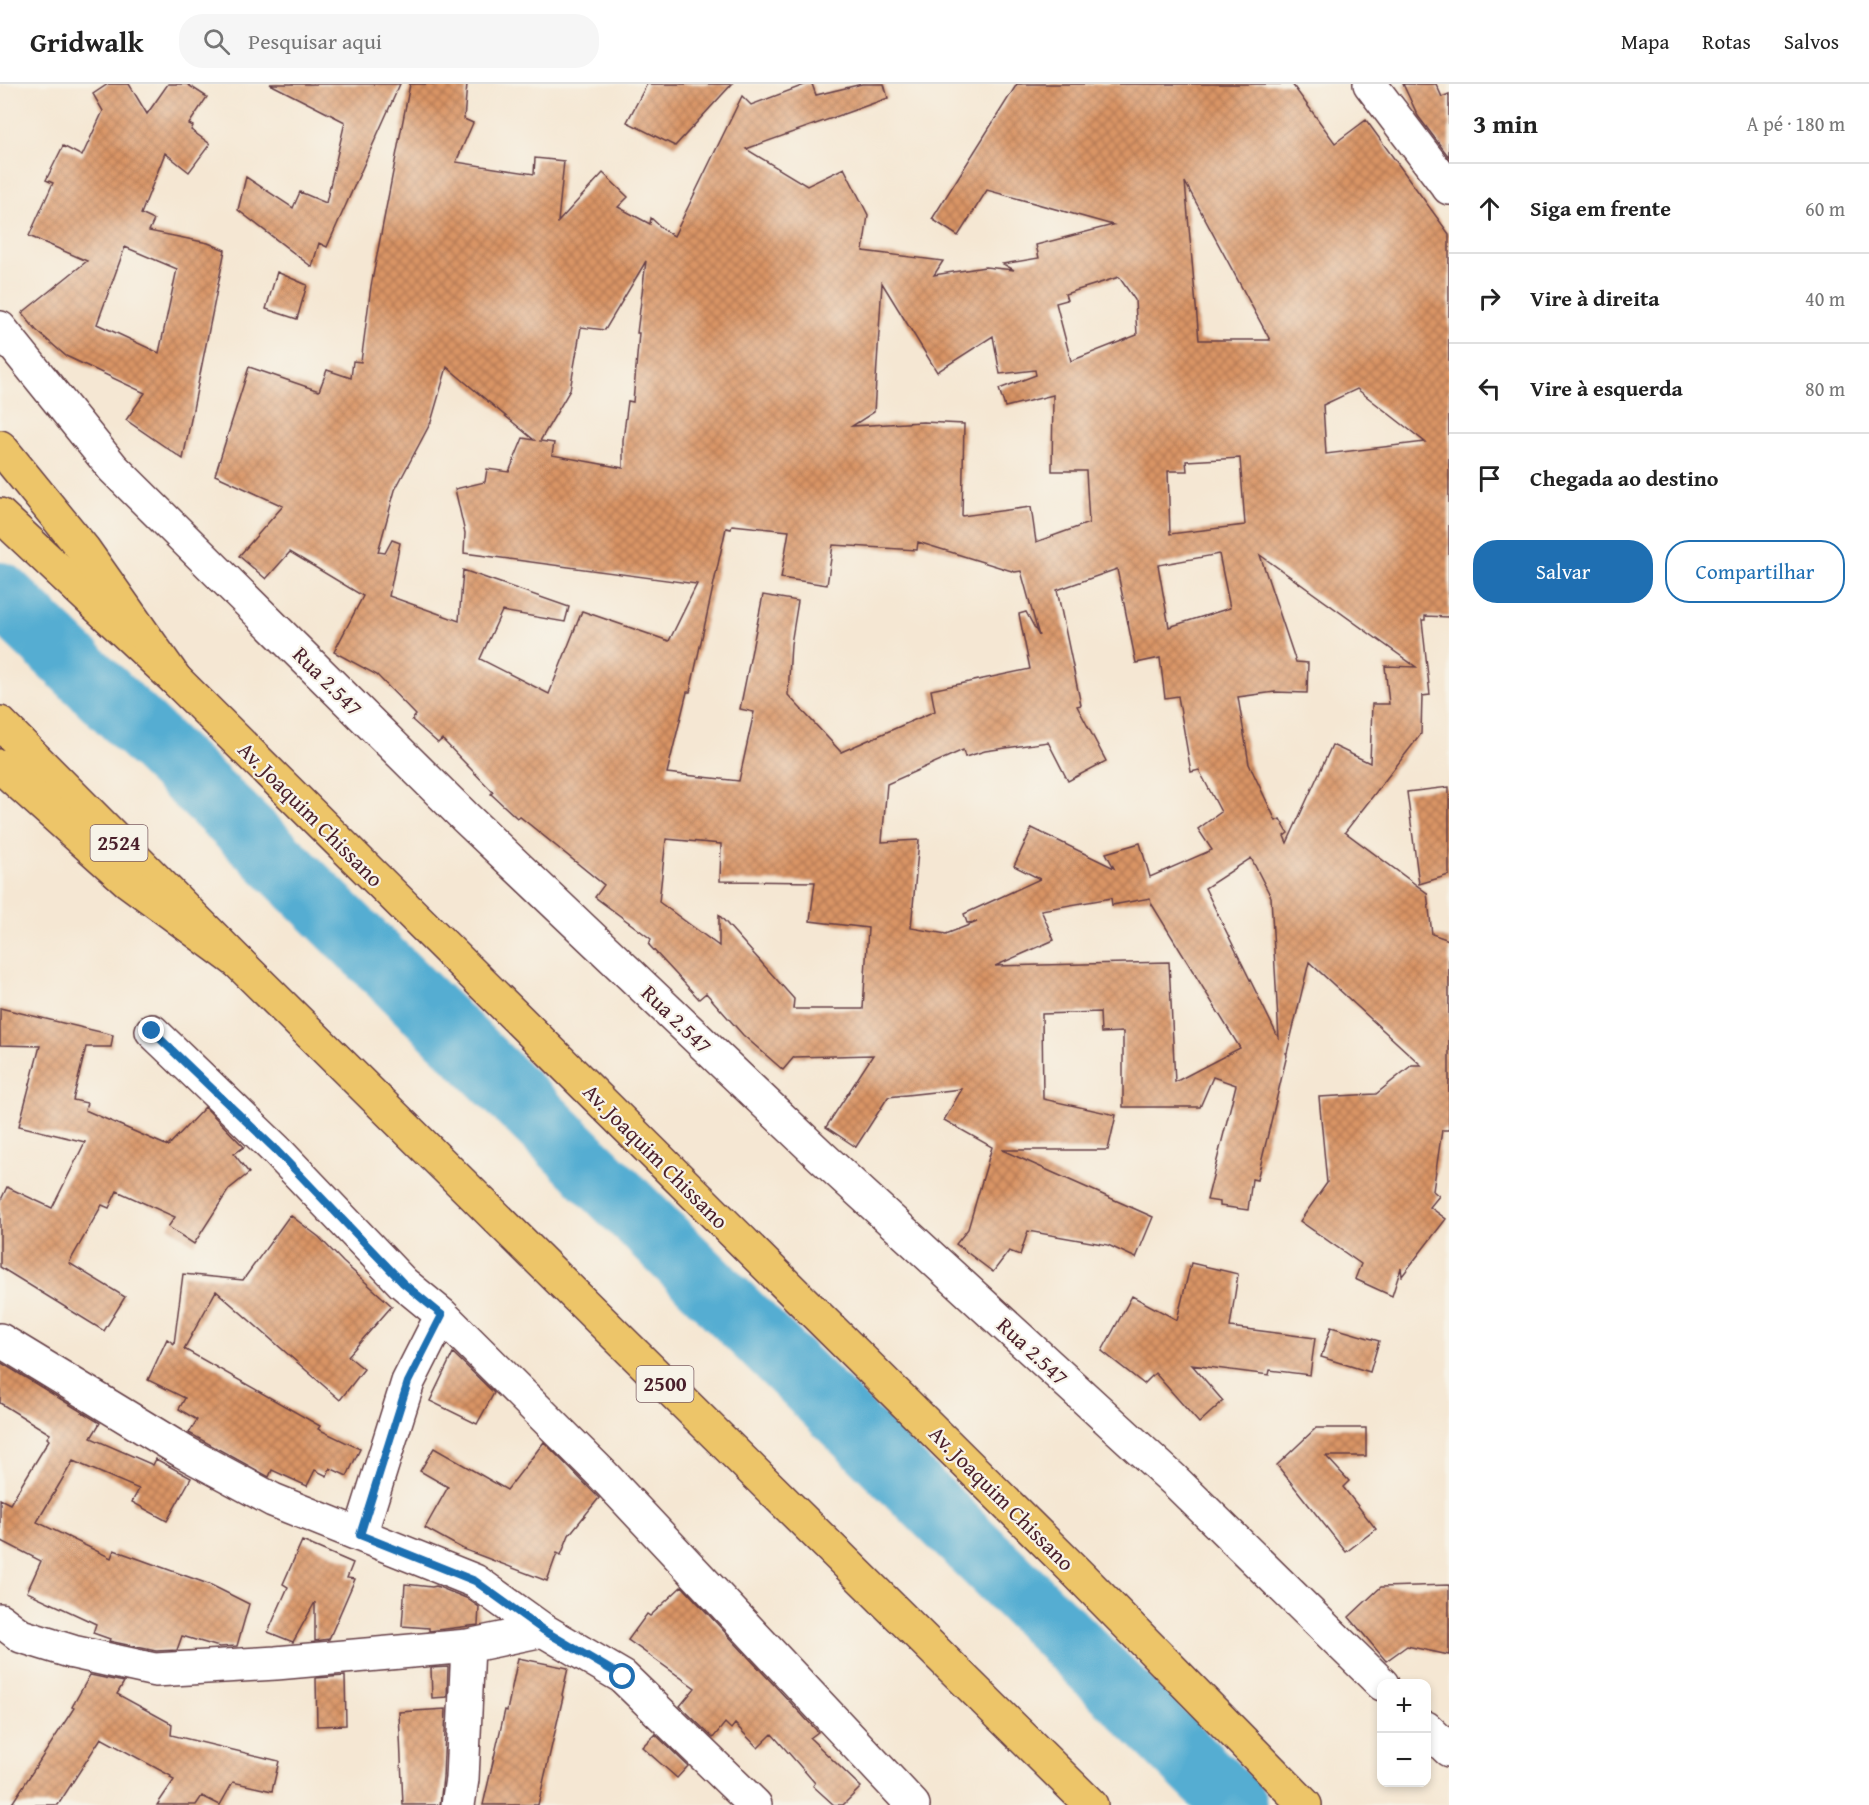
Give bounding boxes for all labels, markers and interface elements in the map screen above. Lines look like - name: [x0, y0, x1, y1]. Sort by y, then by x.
- search box: [179, 14, 599, 68]
- text: Gridwalk: [30, 21, 143, 62]
- icon: search: [200, 25, 233, 58]
- text: Pesquisar aqui: [248, 25, 382, 57]
- text: Mapa: [1621, 26, 1669, 57]
- text: Rotas: [1702, 26, 1751, 57]
- text: Salvos: [1784, 26, 1839, 57]
- text: 3 min: [1473, 104, 1538, 143]
- text: A pé · 180 m: [1747, 109, 1845, 138]
- icon: ahead: [1473, 192, 1506, 225]
- text: Siga em frente: [1530, 192, 1671, 224]
- text: 60 m: [1805, 194, 1845, 223]
- icon: right: [1473, 282, 1506, 315]
- text: Vire à direita: [1530, 282, 1660, 314]
- text: 40 m: [1805, 284, 1845, 313]
- icon: left: [1473, 372, 1506, 405]
- text: Vire à esquerda: [1530, 372, 1683, 404]
- text: 80 m: [1805, 374, 1845, 403]
- icon: arrive: [1473, 462, 1506, 495]
- text: Chegada ao destino: [1530, 462, 1718, 494]
- button: Salvar: [1473, 540, 1653, 603]
- button: Compartilhar: [1665, 540, 1845, 603]
- street label: Rua 2.547: [286, 639, 370, 723]
- street label: Av. Joaquim Chissano: [231, 734, 391, 894]
- road number: 2524: [90, 825, 148, 861]
- street label: Rua 2.547: [634, 977, 720, 1061]
- route end: [138, 1017, 164, 1043]
- street label: Av. Joaquim Chissano: [576, 1076, 736, 1236]
- street label: Rua 2.547: [990, 1309, 1076, 1393]
- road number: 2500: [636, 1366, 694, 1402]
- street label: Av. Joaquim Chissano: [922, 1418, 1082, 1578]
- route start: [609, 1663, 635, 1689]
- map controls: [1377, 1679, 1431, 1787]
- button: +: [1377, 1679, 1431, 1733]
- button: −: [1377, 1733, 1431, 1787]

